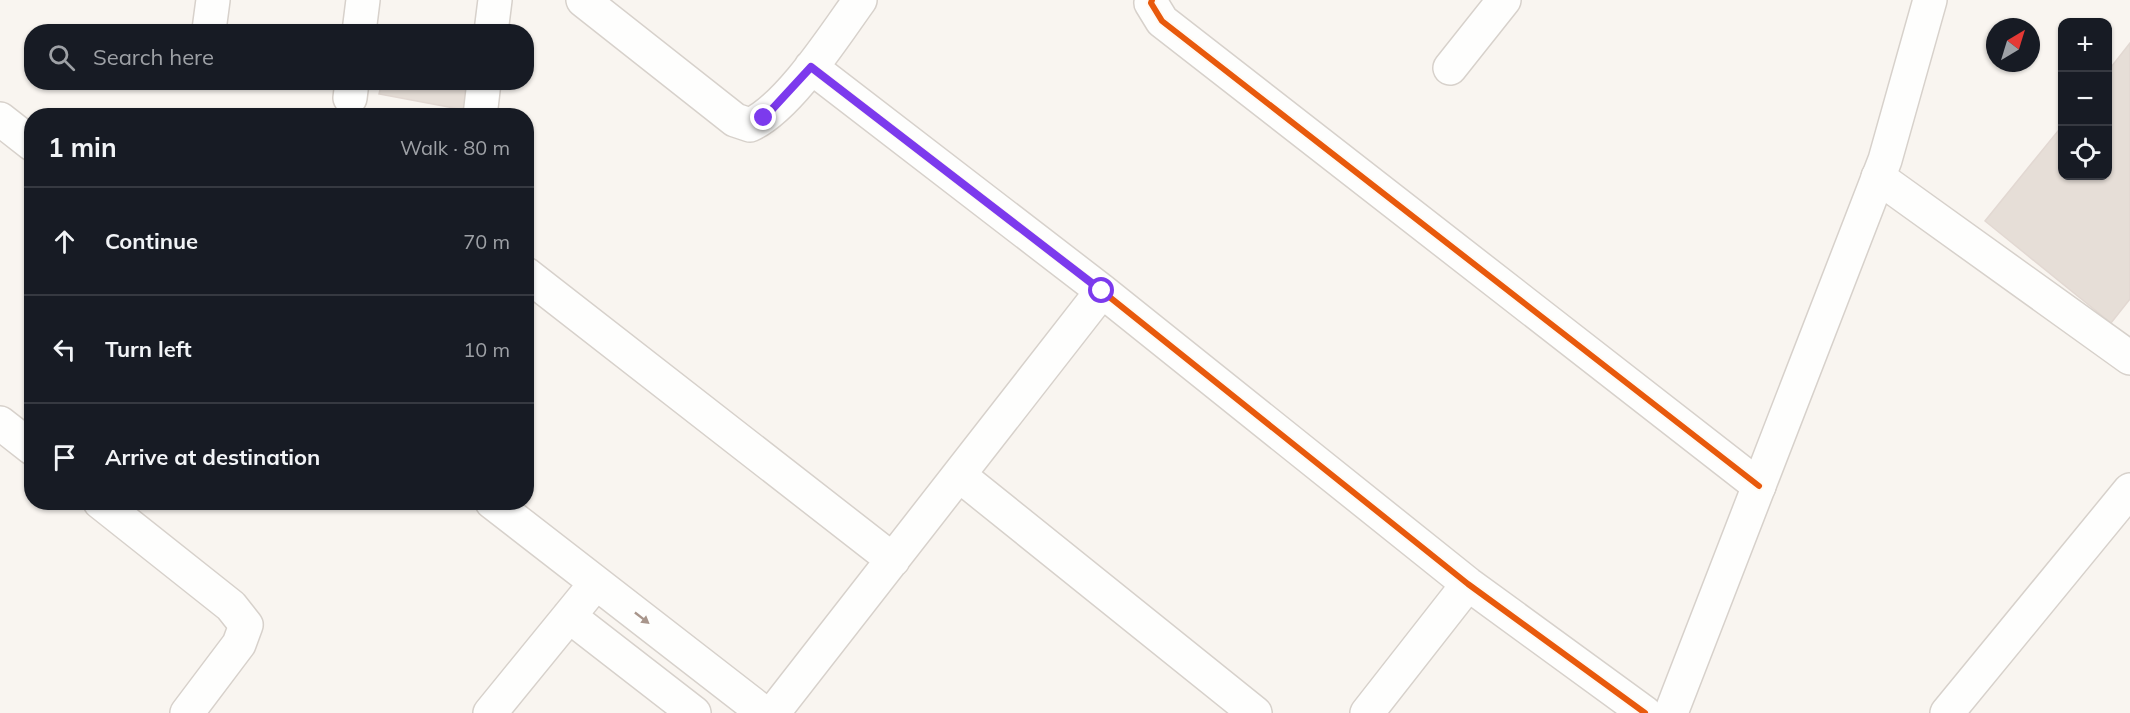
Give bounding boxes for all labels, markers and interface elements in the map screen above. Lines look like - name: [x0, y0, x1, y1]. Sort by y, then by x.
- north arrow: [1986, 18, 2040, 72]
- map controls: [2058, 18, 2112, 180]
- button: +: [2058, 18, 2112, 72]
- search box: [24, 24, 534, 90]
- icon: search: [45, 41, 78, 74]
- text: Search here: [93, 43, 214, 71]
- button: −: [2058, 72, 2112, 126]
- route end: [750, 104, 776, 130]
- button: locate: [2058, 126, 2112, 180]
- text: 1 min: [48, 131, 117, 164]
- text: Walk · 80 m: [400, 135, 510, 160]
- icon: ahead: [48, 225, 81, 258]
- text: Continue: [105, 227, 198, 255]
- text: 70 m: [463, 229, 510, 254]
- route start: [1088, 277, 1114, 303]
- icon: left: [48, 333, 81, 366]
- text: Turn left: [105, 335, 192, 363]
- text: 10 m: [463, 337, 510, 362]
- icon: arrive: [48, 441, 81, 474]
- text: Arrive at destination: [105, 443, 320, 471]
- one-way arrow: [634, 612, 650, 625]

